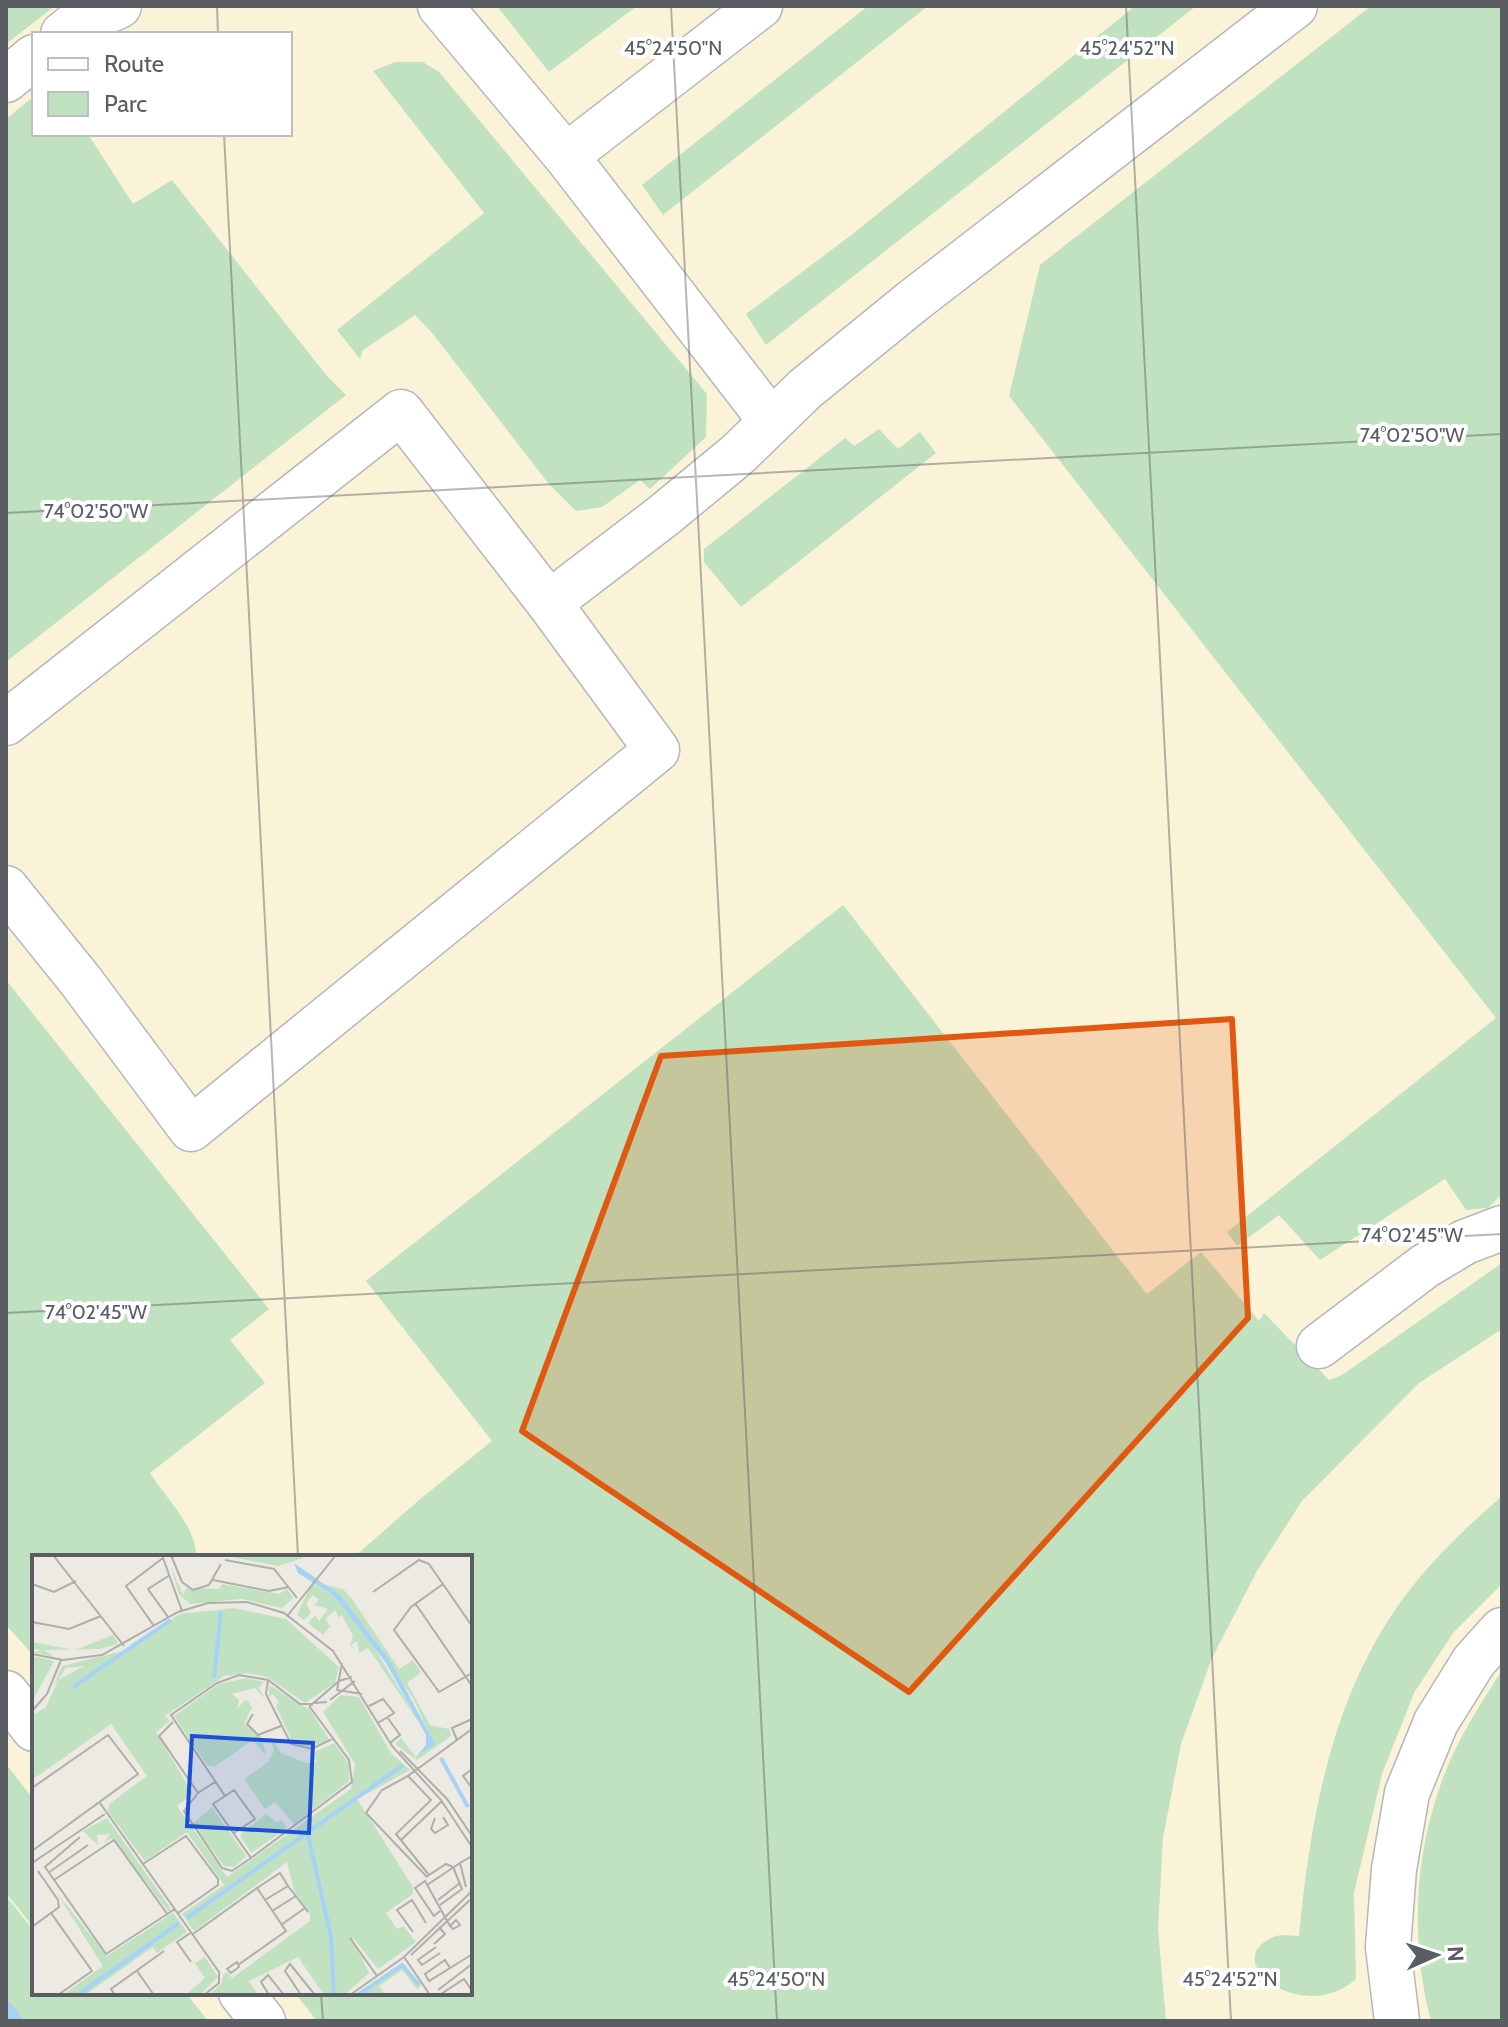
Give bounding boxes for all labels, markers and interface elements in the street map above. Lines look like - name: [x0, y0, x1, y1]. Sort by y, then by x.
- legend: [32, 32, 292, 136]
- text: 45°24'50"N: [624, 36, 722, 60]
- text: 45°24'52"N: [1079, 36, 1175, 60]
- text: Route: [104, 49, 164, 78]
- text: Parc: [104, 89, 147, 118]
- text: 74°02'50"W: [1360, 423, 1464, 447]
- text: 74°02'50"W: [44, 499, 148, 523]
- text: 74°02'45"W: [1361, 1223, 1463, 1247]
- text: 74°02'45"W: [45, 1300, 147, 1324]
- inset map: [32, 1555, 472, 1995]
- north arrow: [1396, 1915, 1476, 1995]
- text: N: [1442, 1946, 1469, 1962]
- text: 45°24'50"N: [727, 1967, 825, 1991]
- text: 45°24'52"N: [1182, 1967, 1278, 1991]

